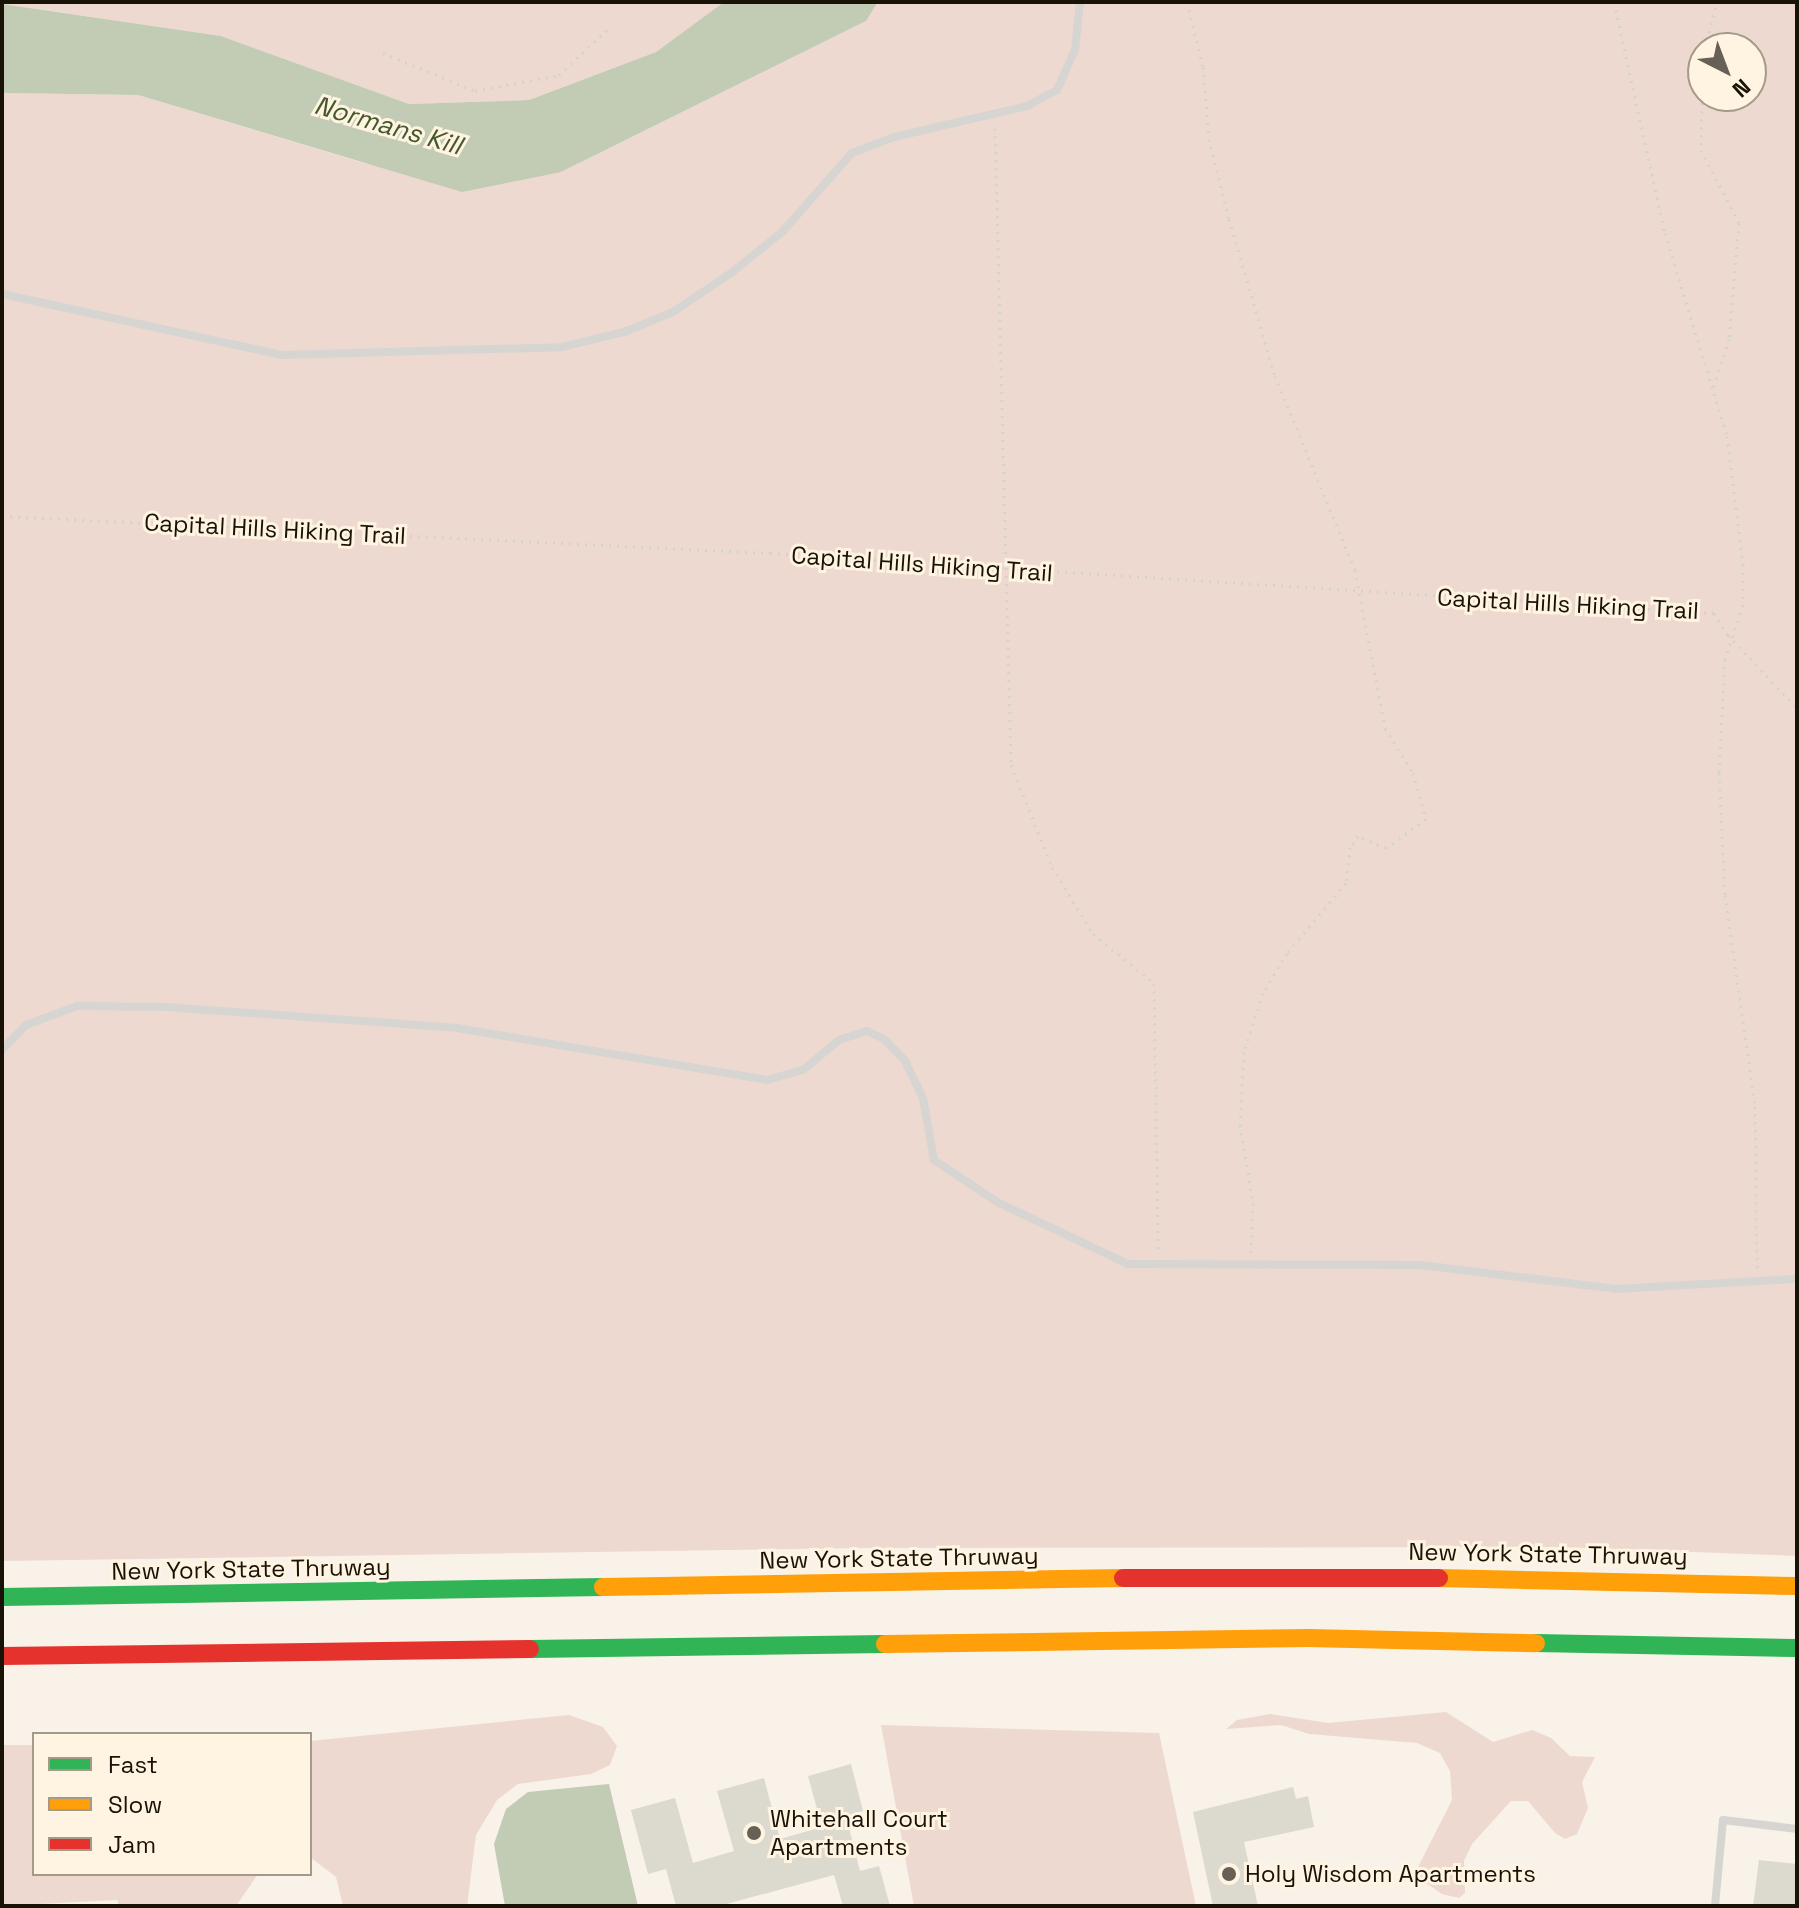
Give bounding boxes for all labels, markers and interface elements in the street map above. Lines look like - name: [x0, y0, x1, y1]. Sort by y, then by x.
- north arrow: [1687, 32, 1767, 112]
- text: N: [1727, 73, 1757, 104]
- water label: Normans Kill: [311, 90, 465, 162]
- street label: Capital Hills Hiking Trail: [143, 508, 407, 550]
- street label: Capital Hills Hiking Trail: [790, 540, 1054, 588]
- street label: Capital Hills Hiking Trail: [1436, 583, 1700, 625]
- street label: New York State Thruway: [1408, 1537, 1688, 1571]
- street label: New York State Thruway: [759, 1541, 1039, 1575]
- street label: New York State Thruway: [111, 1552, 391, 1586]
- legend: [32, 1732, 312, 1876]
- text: Fast: [108, 1749, 158, 1780]
- text: Slow: [108, 1789, 162, 1820]
- place label: Whitehall Court Apartments: [770, 1805, 948, 1861]
- marker: Whitehall Court Apartments: [745, 1824, 763, 1842]
- text: Jam: [108, 1829, 156, 1860]
- place label: Holy Wisdom Apartments: [1245, 1860, 1536, 1888]
- marker: Holy Wisdom Apartments: [1220, 1865, 1238, 1883]

